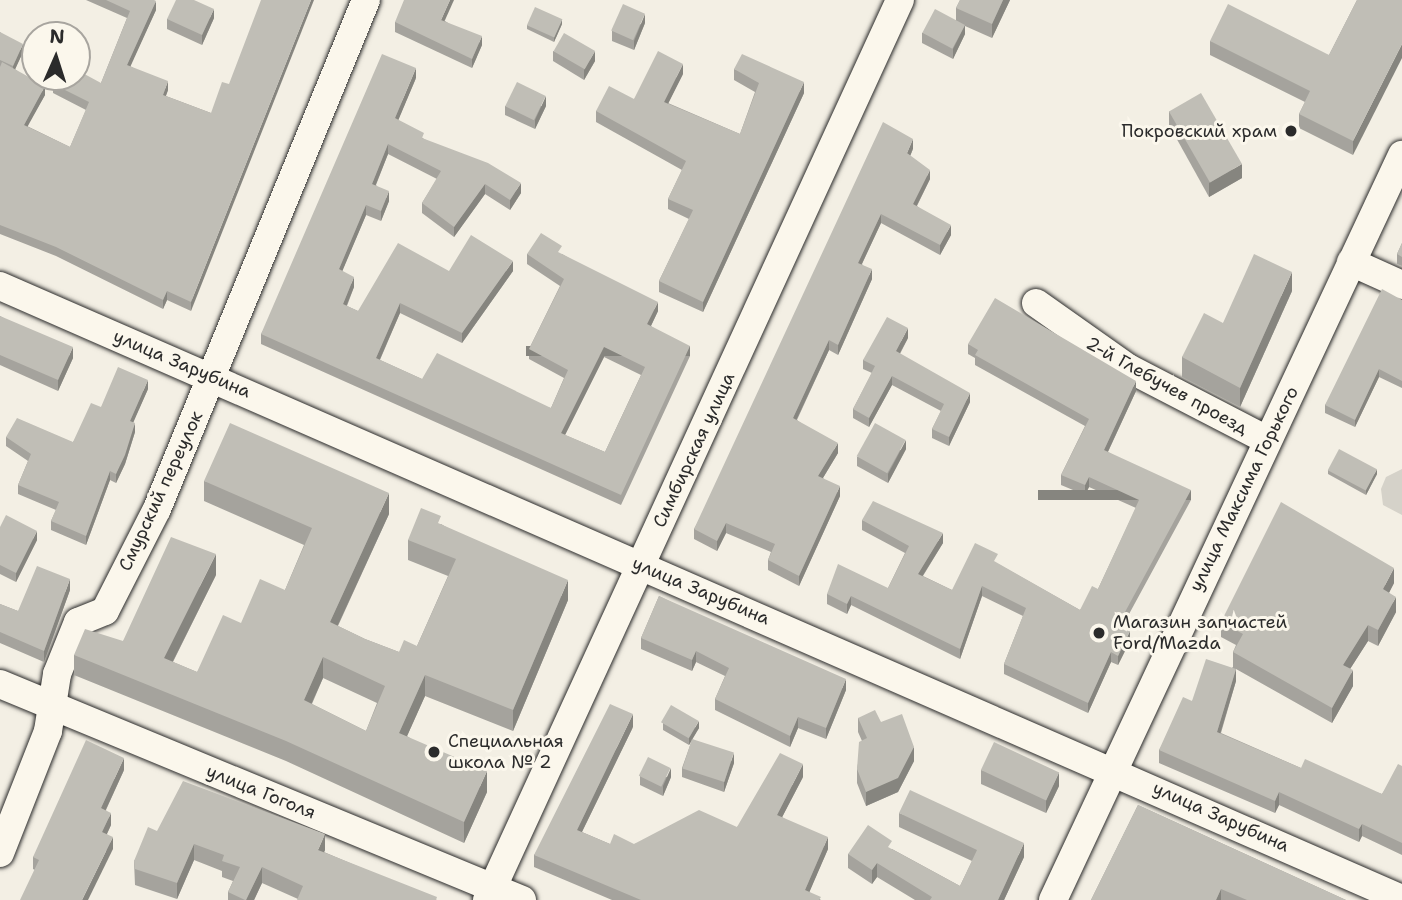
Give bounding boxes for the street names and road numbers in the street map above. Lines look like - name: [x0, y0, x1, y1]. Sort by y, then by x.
- street label: улица Зарубина: [110, 325, 254, 403]
- street label: 2-й Глебучев проезд: [1082, 332, 1252, 440]
- street label: Симбирская улица: [649, 369, 739, 531]
- street label: улица Максима Горького: [1185, 383, 1303, 595]
- street label: Смурский переулок: [114, 408, 208, 574]
- street label: улица Зарубина: [629, 552, 773, 630]
- street label: улица Гоголя: [203, 760, 319, 824]
- street label: улица Зарубина: [1149, 777, 1293, 857]

